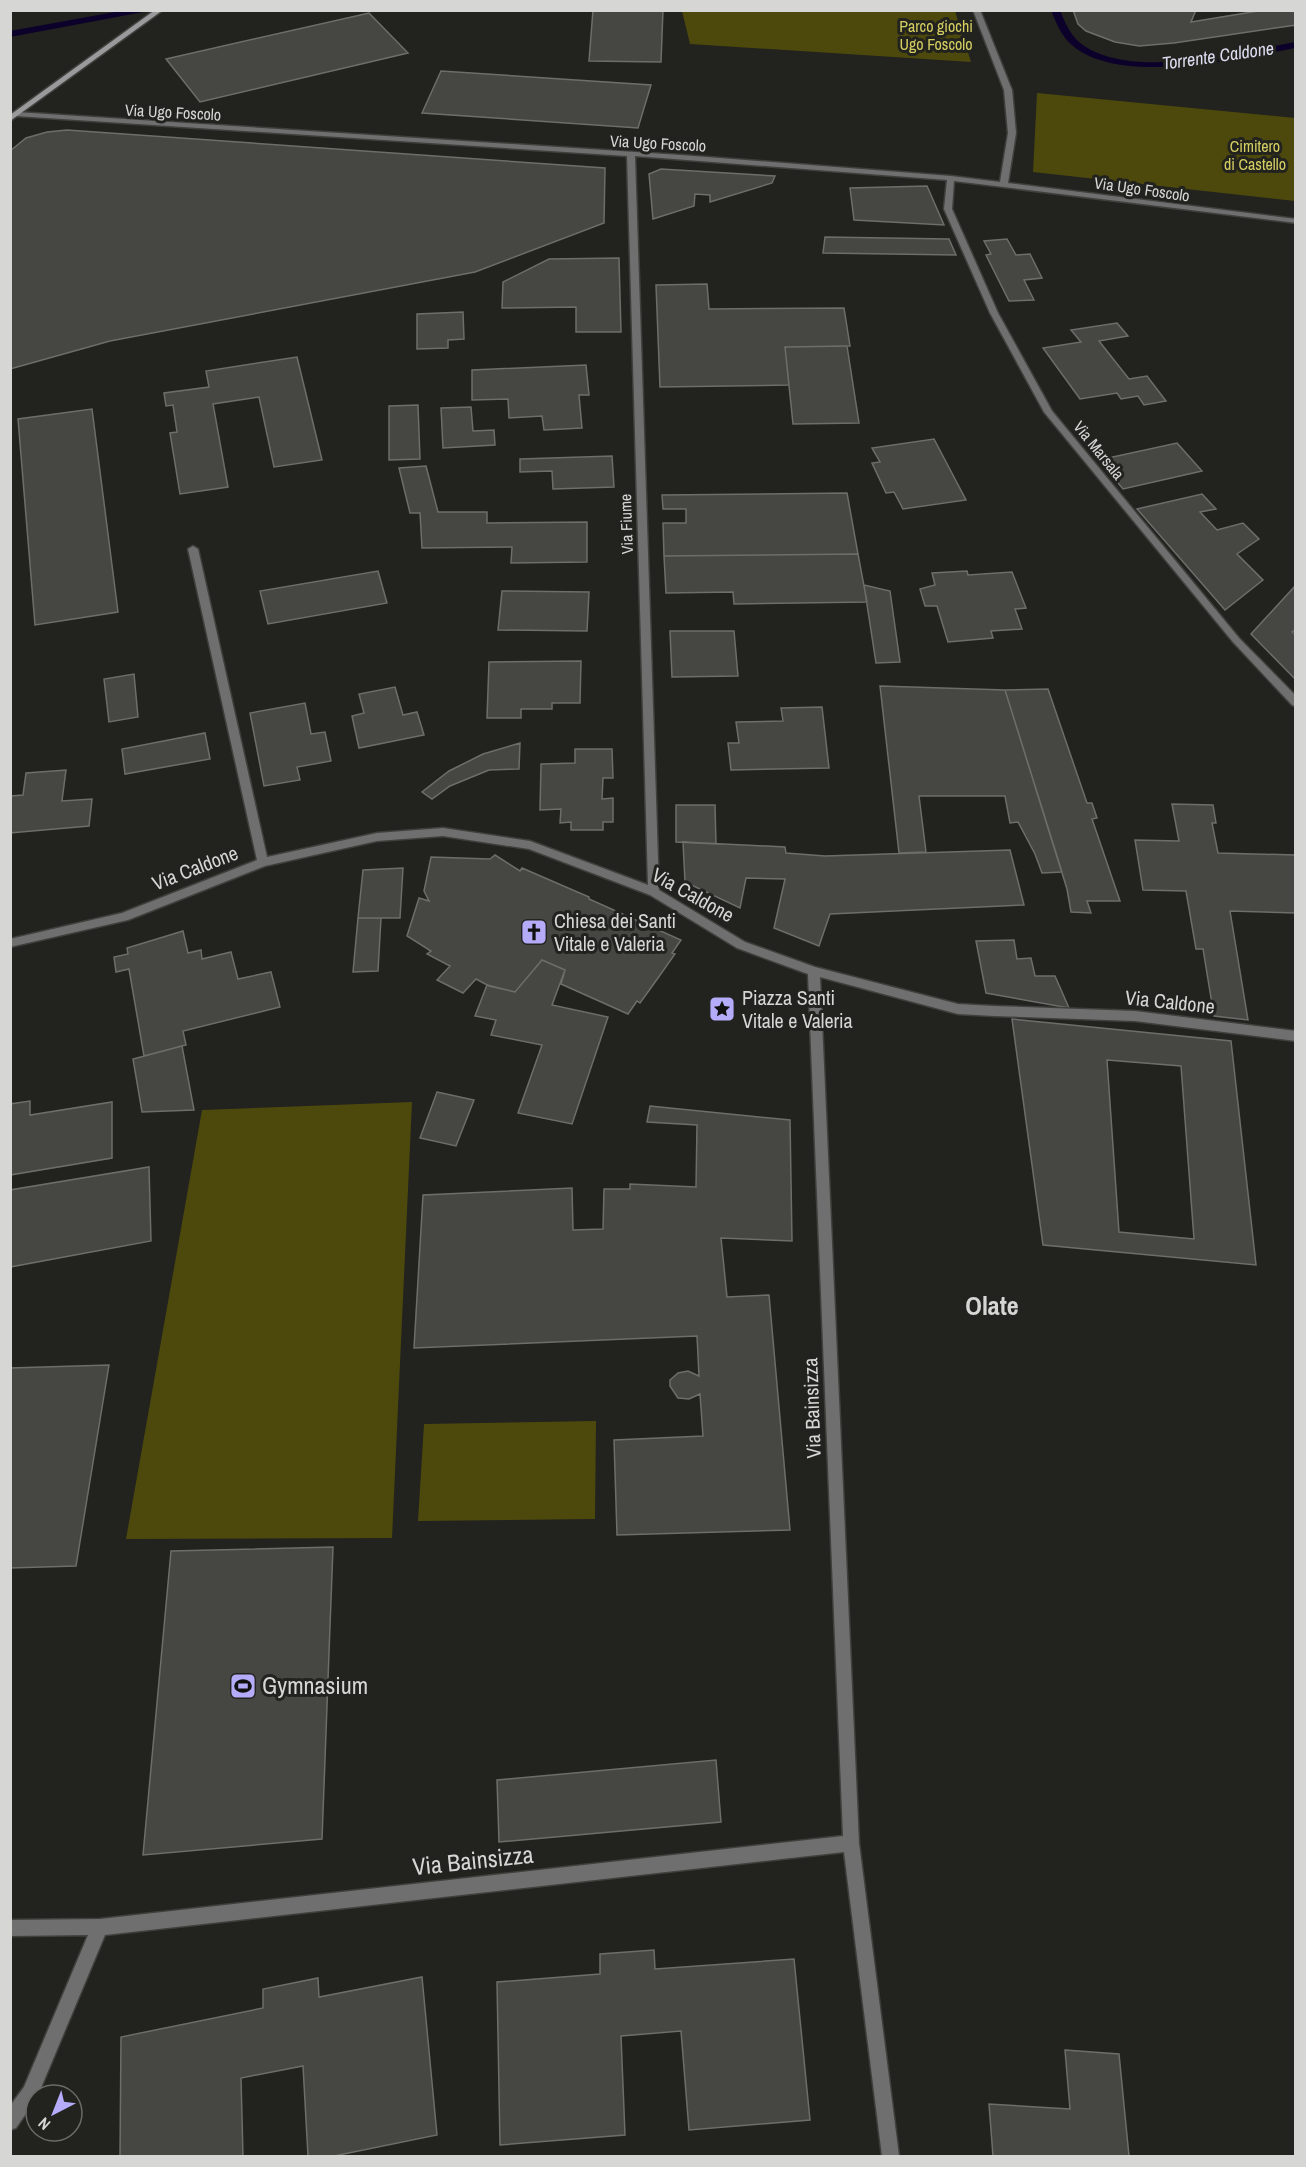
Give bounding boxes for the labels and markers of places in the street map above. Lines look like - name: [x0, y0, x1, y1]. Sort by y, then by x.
- place label: Chiesa dei Santi Vitale e Valeria: [554, 907, 676, 957]
- church icon: Chiesa dei Santi Vitale e Valeria: [519, 917, 549, 947]
- place label: Piazza Santi Vitale e Valeria: [742, 984, 853, 1034]
- place icon: Piazza Santi Vitale e Valeria: [707, 994, 737, 1024]
- place label: Gymnasium: [262, 1669, 368, 1701]
- sports icon: Gymnasium: [228, 1671, 258, 1701]

